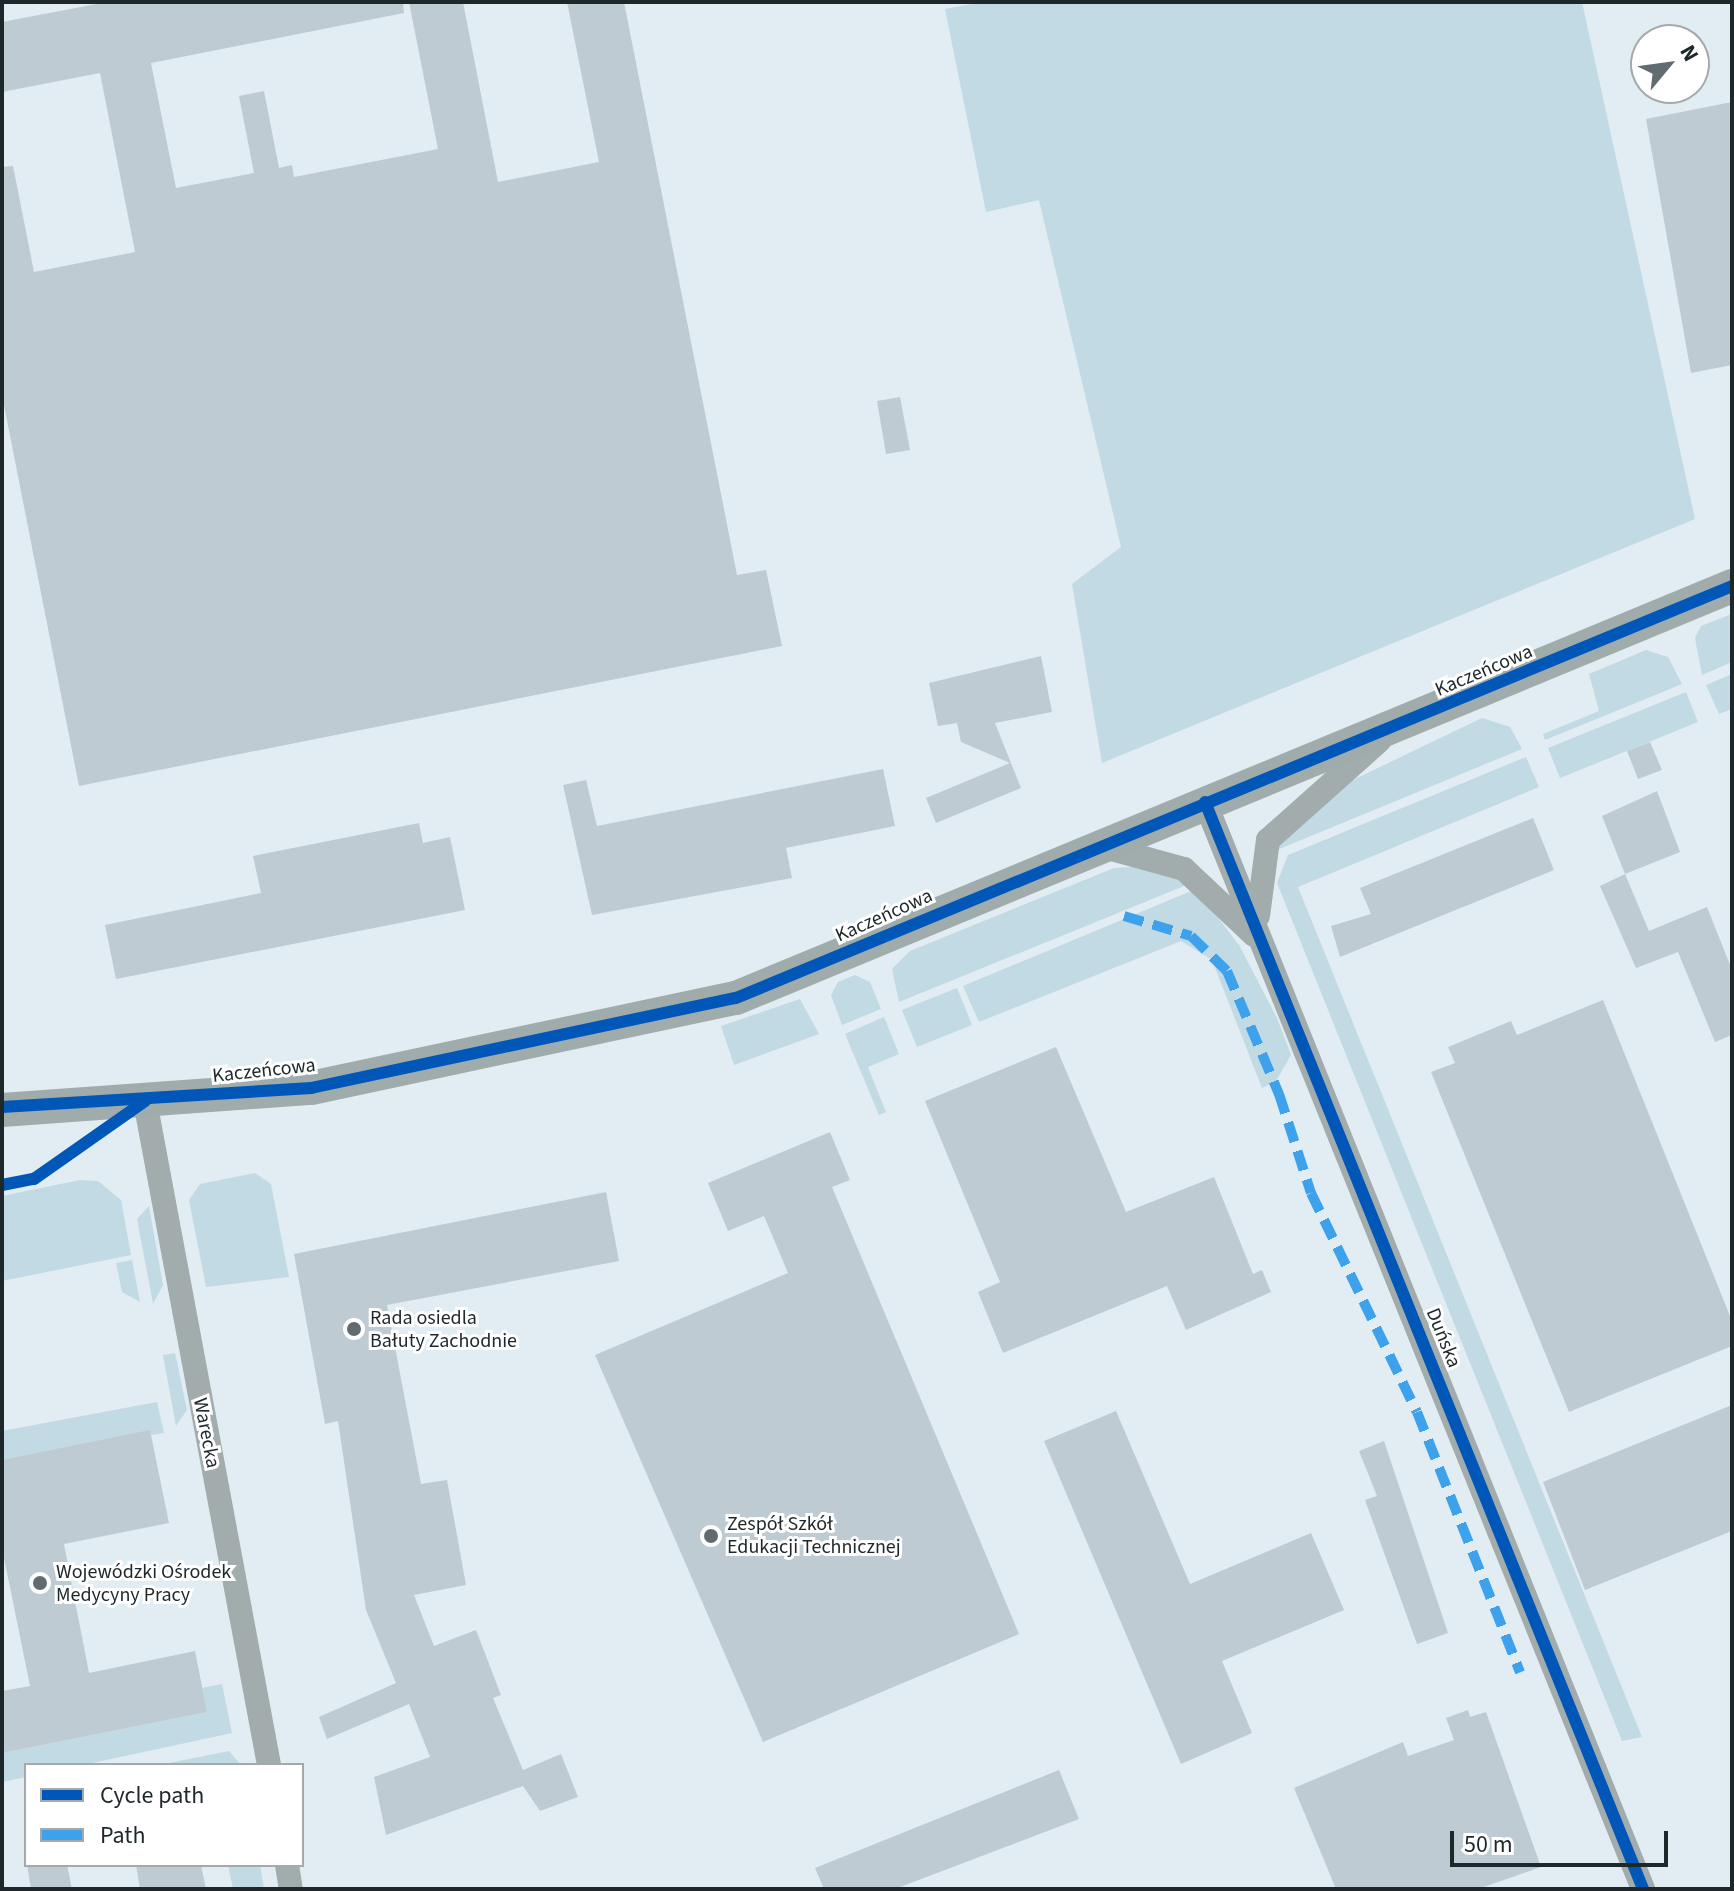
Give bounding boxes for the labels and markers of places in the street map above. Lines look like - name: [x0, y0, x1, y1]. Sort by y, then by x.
- place label: Rada osiedla Bałuty Zachodnie: [370, 1306, 517, 1353]
- marker: Rada osiedla Bałuty Zachodnie: [345, 1320, 363, 1338]
- place label: Zespół Szkół Edukacji Technicznej: [727, 1512, 901, 1559]
- marker: Zespół Szkół Edukacji Technicznej: [702, 1527, 720, 1545]
- place label: Wojewódzki Ośrodek Medycyny Pracy: [56, 1560, 231, 1607]
- marker: Wojewódzki Ośrodek Medycyny Pracy: [31, 1574, 49, 1592]

